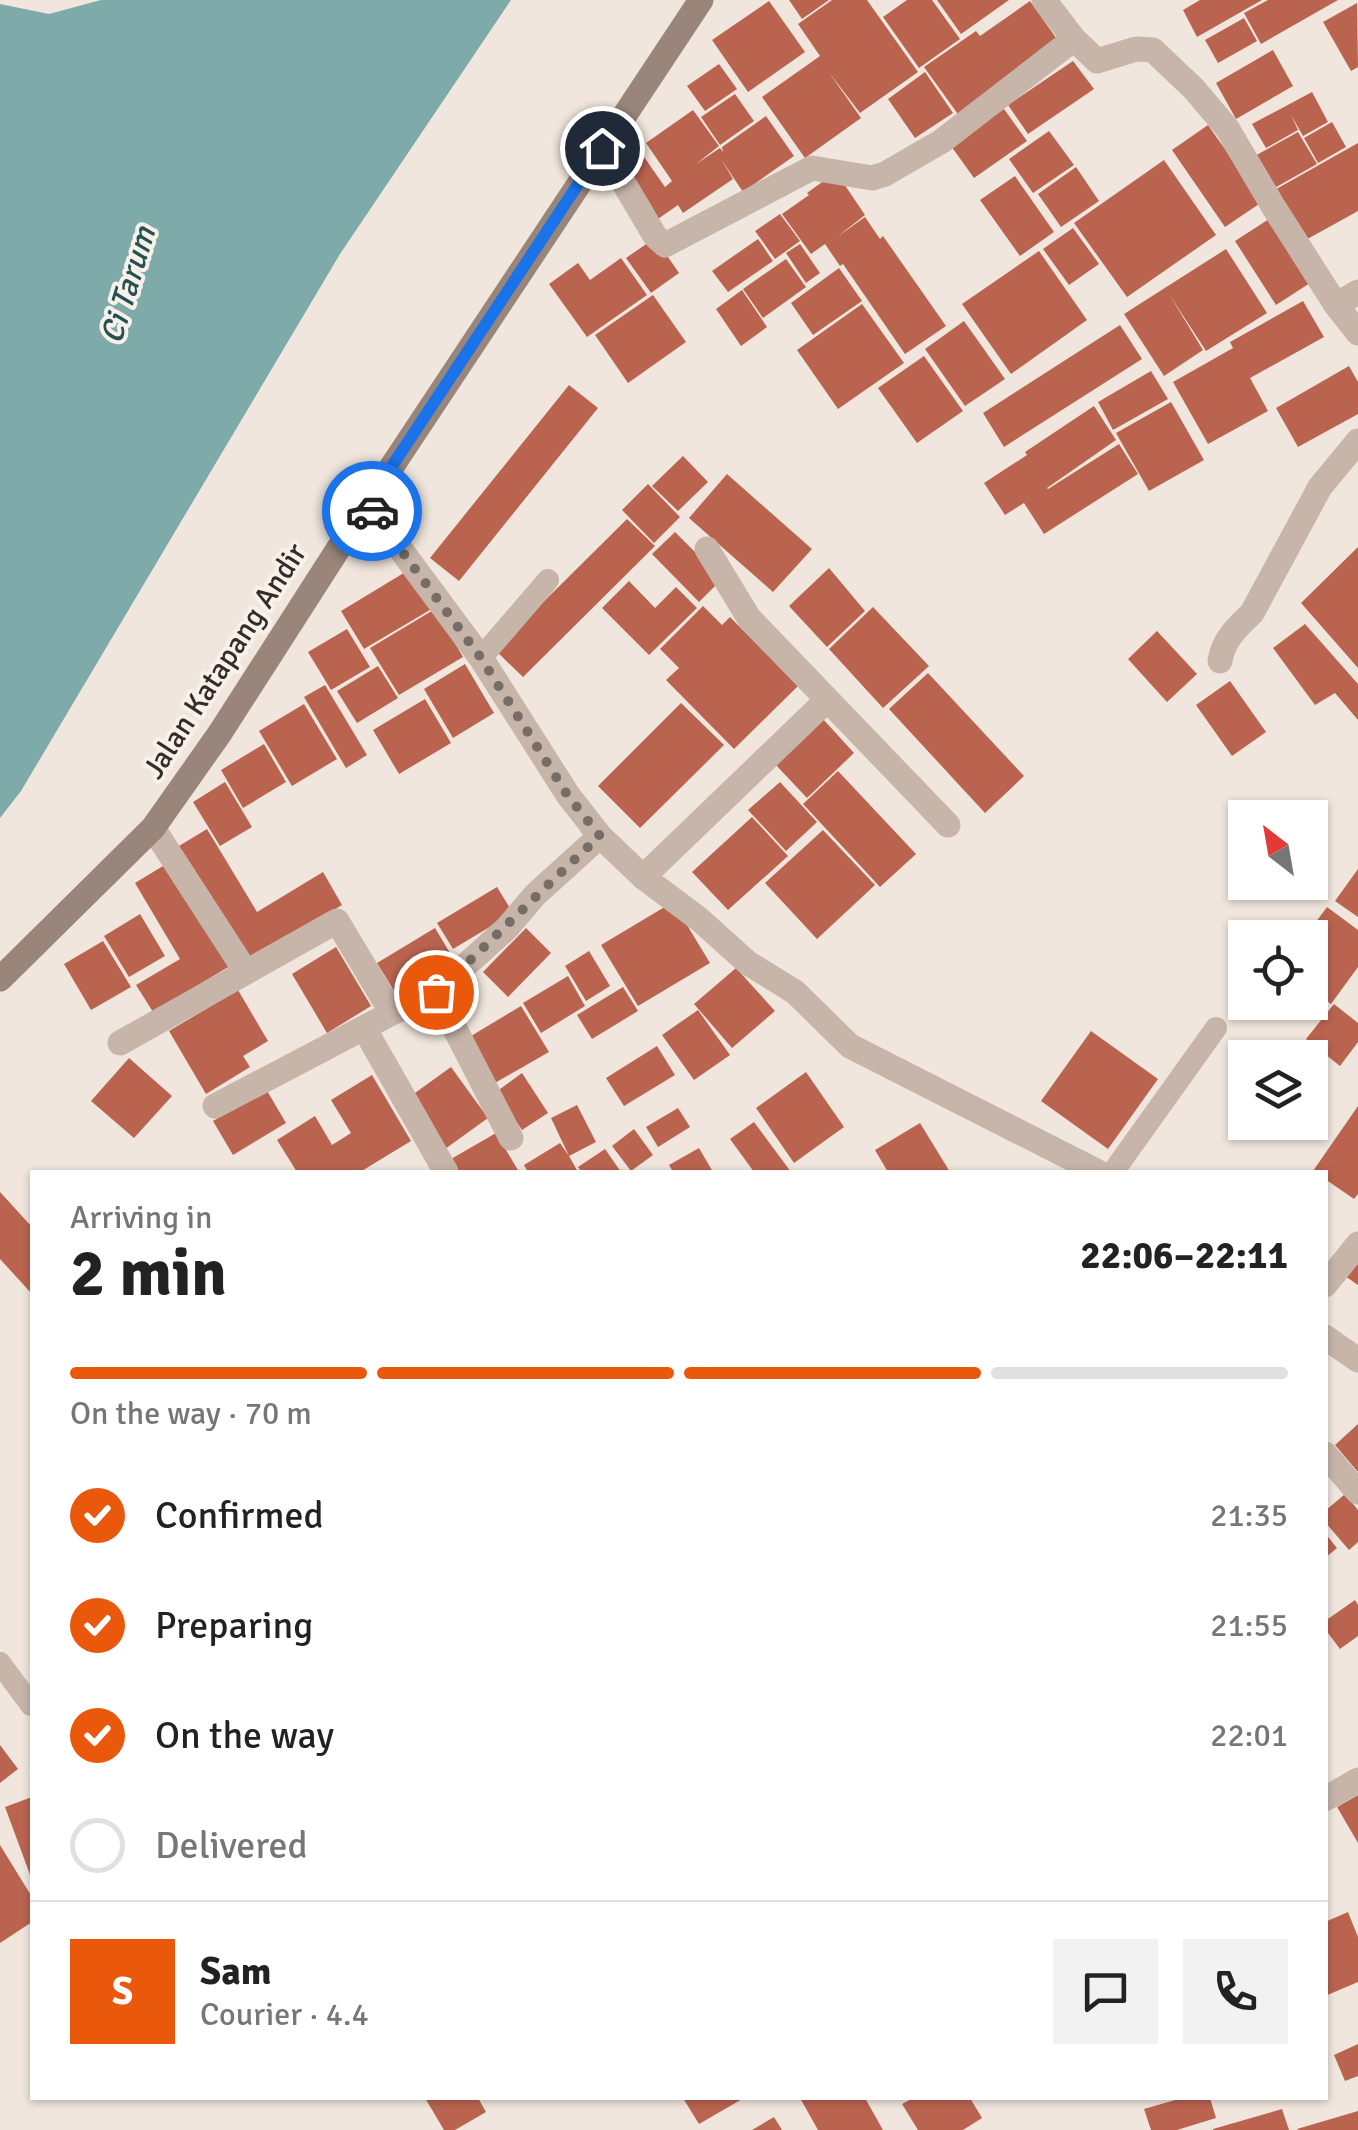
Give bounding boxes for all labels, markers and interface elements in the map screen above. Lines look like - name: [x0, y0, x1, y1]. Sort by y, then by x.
- pin: [560, 106, 645, 191]
- icon: home: [575, 121, 630, 176]
- water label: Ci Tarum: [92, 221, 165, 348]
- courier: [322, 461, 422, 561]
- icon: car: [345, 484, 400, 539]
- street label: Jalan Katapang Andir: [135, 536, 315, 786]
- north arrow: [1228, 800, 1328, 900]
- map controls: [1228, 800, 1328, 1140]
- button: locate: [1228, 920, 1328, 1020]
- pin: [394, 950, 479, 1035]
- icon: bag: [409, 965, 464, 1020]
- button: layers: [1228, 1040, 1328, 1140]
- text: Arriving in: [70, 1198, 212, 1237]
- text: 22:06–22:11: [1080, 1232, 1288, 1279]
- text: 2 min: [70, 1234, 227, 1314]
- text: On the way · 70 m: [70, 1394, 312, 1433]
- icon: check: [70, 1488, 125, 1543]
- text: Confirmed: [155, 1492, 324, 1539]
- text: 21:35: [1210, 1496, 1288, 1535]
- icon: check: [70, 1598, 125, 1653]
- text: Preparing: [155, 1602, 313, 1649]
- text: 21:55: [1210, 1606, 1288, 1645]
- icon: check: [70, 1708, 125, 1763]
- text: On the way: [155, 1712, 334, 1759]
- text: 22:01: [1210, 1716, 1288, 1755]
- text: Delivered: [155, 1822, 308, 1869]
- button: chat: [1053, 1939, 1158, 2044]
- button: phone: [1183, 1939, 1288, 2044]
- text: Sam: [200, 1948, 271, 1995]
- text: S: [112, 1968, 133, 2015]
- text: Courier · 4.4: [200, 1995, 369, 2034]

